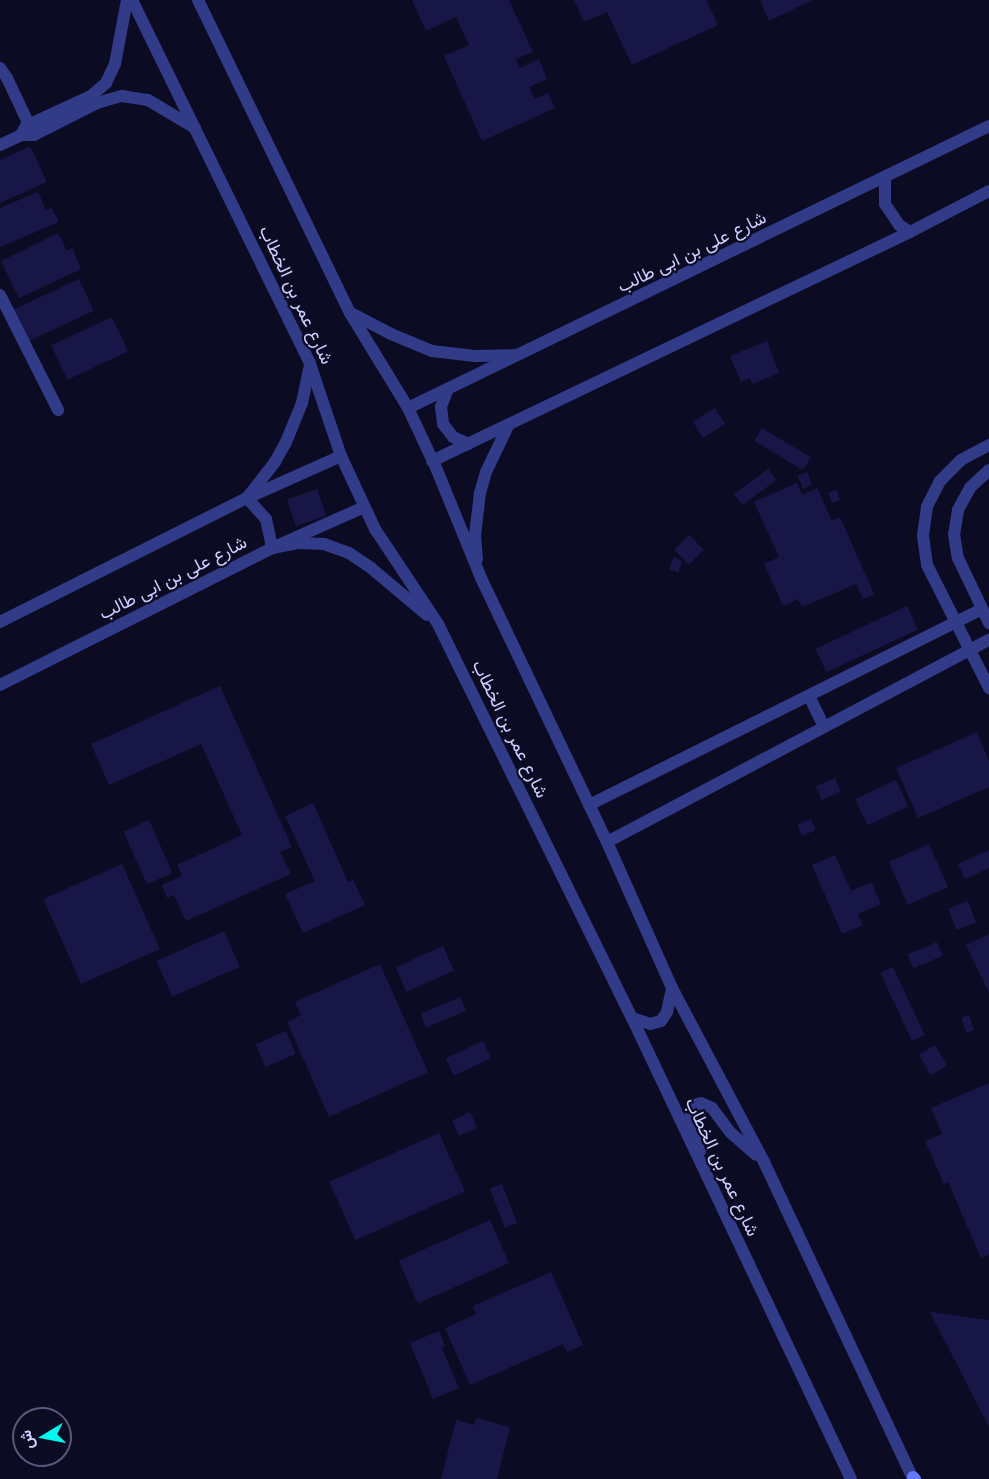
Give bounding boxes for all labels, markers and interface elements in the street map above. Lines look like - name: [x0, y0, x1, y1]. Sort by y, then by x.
- street label: شارع على بن ابى طالب: [614, 207, 770, 297]
- street label: شارع عمر بن الخطاب: [254, 222, 338, 368]
- street label: شارع على بن ابى طالب: [96, 531, 250, 625]
- street label: شارع عمر بن الخطاب: [467, 657, 553, 801]
- street label: شارع عمر بن الخطاب: [680, 1094, 764, 1240]
- north arrow: [12, 1407, 72, 1467]
- text: ش: [15, 1429, 38, 1451]

